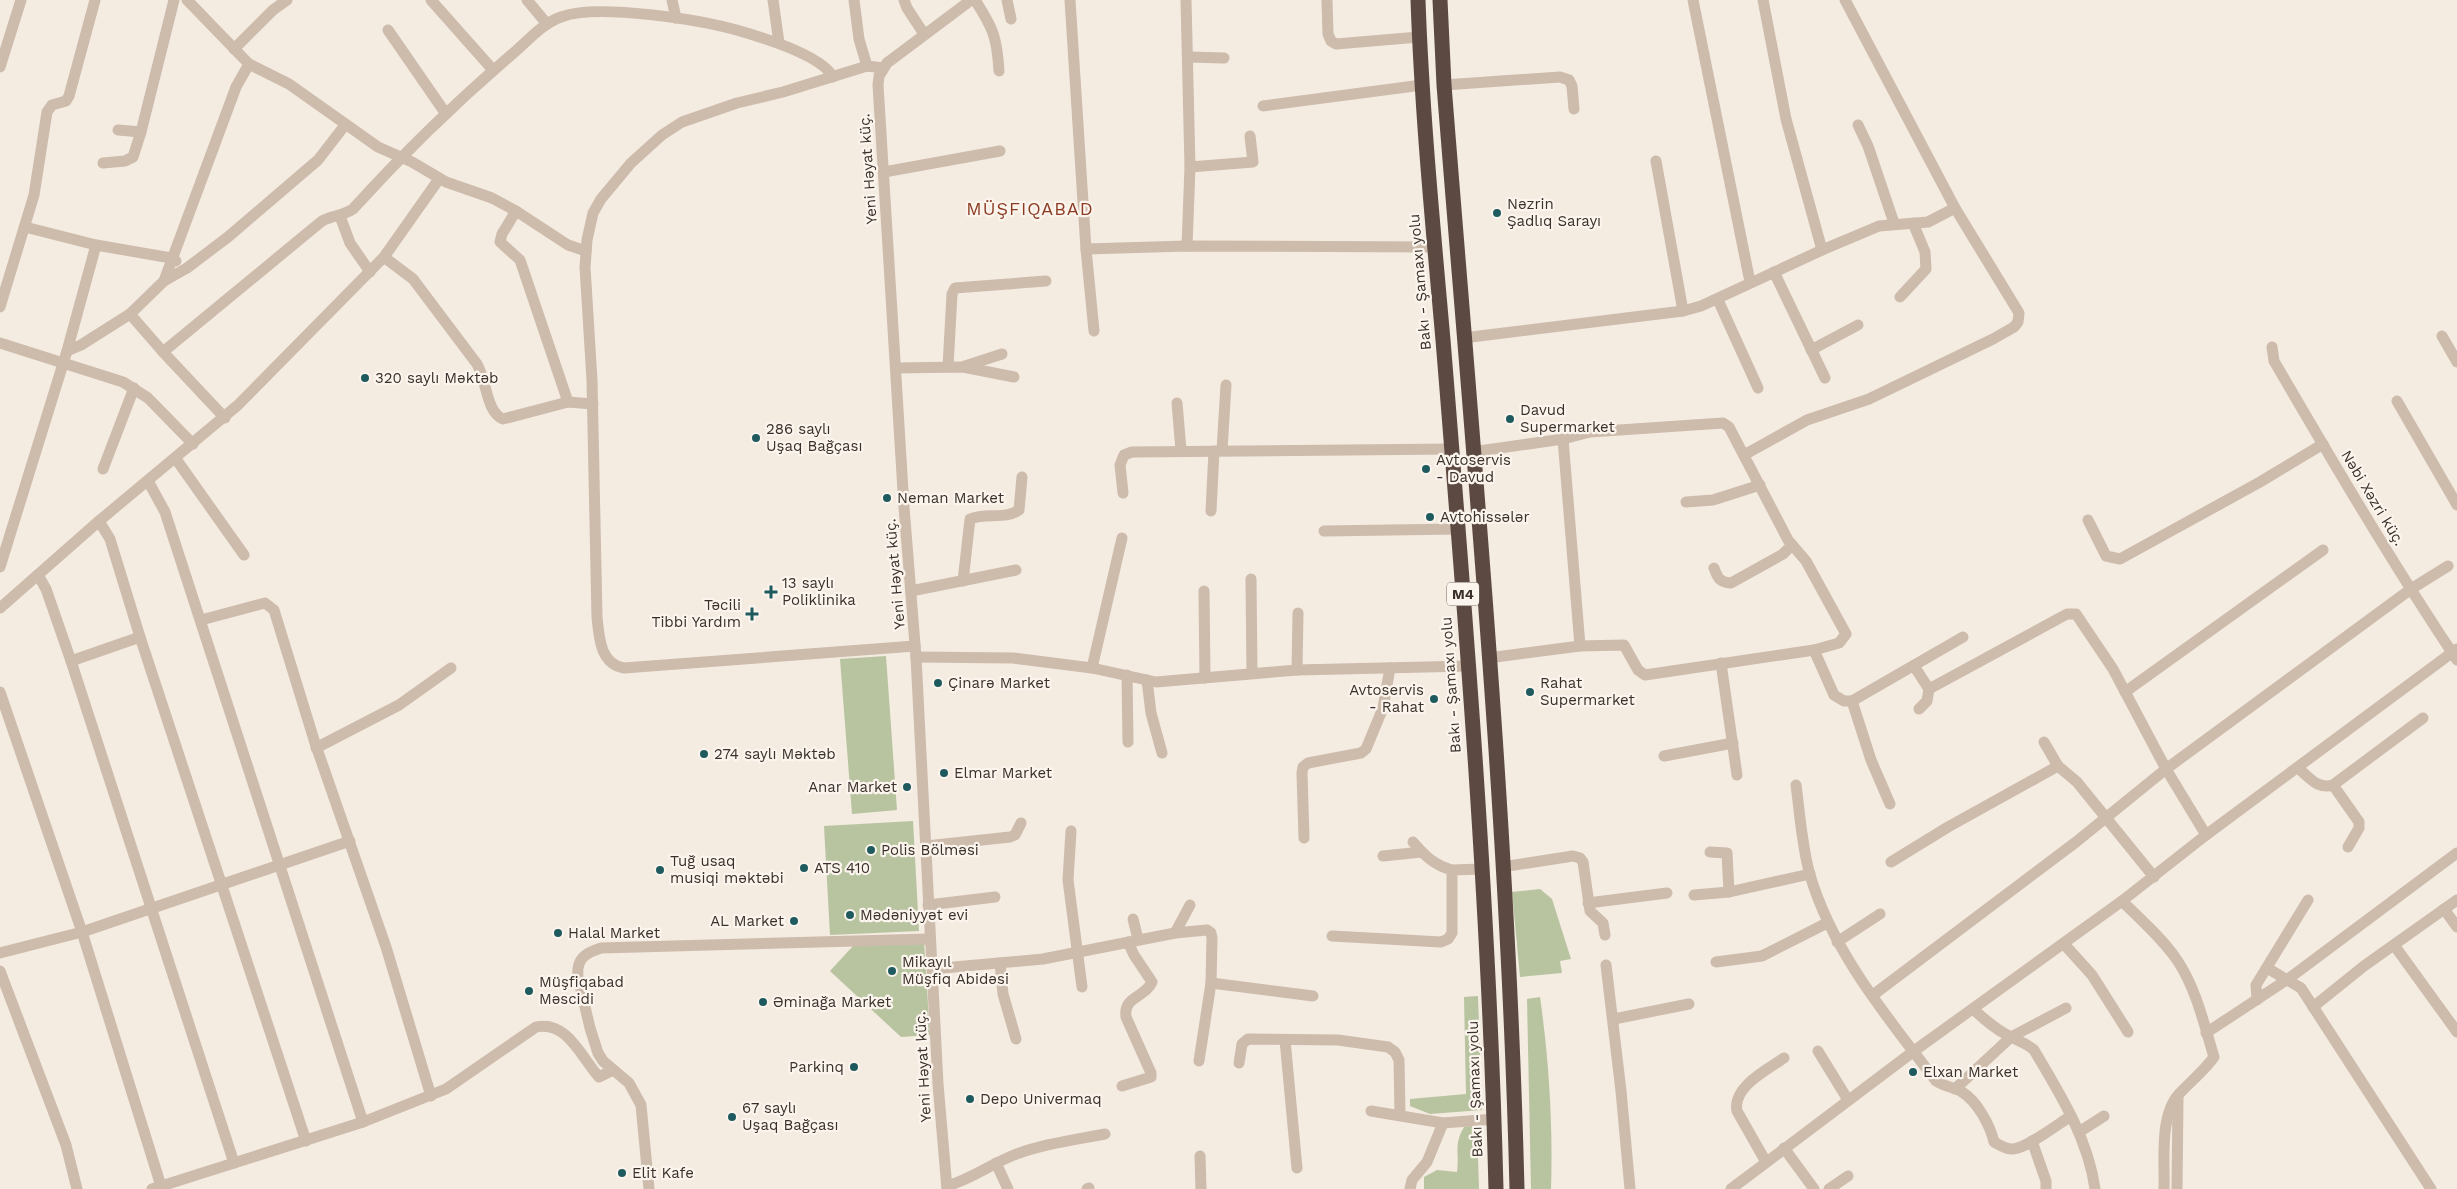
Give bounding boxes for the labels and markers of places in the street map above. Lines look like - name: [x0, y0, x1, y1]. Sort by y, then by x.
- place label: Nəzrin Şadlıq Sarayı: [1507, 195, 1601, 230]
- marker: Nəzrin Şadlıq Sarayı: [1491, 207, 1503, 219]
- place label: 320 saylı Məktəb: [375, 369, 498, 387]
- marker: 320 saylı Məktəb: [359, 372, 371, 384]
- place label: Davud Supermarket: [1520, 401, 1616, 436]
- marker: Davud Supermarket: [1504, 413, 1516, 425]
- place label: 286 saylı Uşaq Bağçası: [766, 420, 862, 455]
- marker: 286 saylı Uşaq Bağçası: [750, 432, 762, 444]
- place label: Avtoservis - Davud: [1436, 451, 1511, 486]
- marker: Avtoservis - Davud: [1420, 463, 1432, 475]
- place label: Neman Market: [897, 489, 1005, 507]
- marker: Neman Market: [881, 492, 893, 504]
- place label: Avtohissələr: [1440, 508, 1530, 526]
- marker: Avtohissələr: [1424, 511, 1436, 523]
- place label: 13 saylı Poliklinika: [782, 574, 856, 609]
- marker: 13 saylı Poliklinika: [764, 585, 778, 599]
- place label: Təcili Tibbi Yardım: [652, 596, 741, 631]
- marker: Təcili Tibbi Yardım: [745, 607, 759, 621]
- place label: Çinarə Market: [948, 674, 1051, 692]
- place label: Rahat Supermarket: [1540, 674, 1636, 709]
- marker: Çinarə Market: [932, 677, 944, 689]
- place label: Avtoservis - Rahat: [1349, 681, 1425, 716]
- marker: Rahat Supermarket: [1524, 686, 1536, 698]
- marker: Avtoservis - Rahat: [1428, 693, 1440, 705]
- place label: 274 saylı Məktəb: [714, 745, 836, 763]
- marker: 274 saylı Məktəb: [698, 748, 710, 760]
- place label: Elmar Market: [954, 764, 1053, 782]
- marker: Elmar Market: [938, 767, 950, 779]
- place label: Anar Market: [808, 778, 898, 796]
- marker: Anar Market: [901, 781, 913, 793]
- place label: Polis Bölməsi: [881, 841, 979, 859]
- marker: Polis Bölməsi: [865, 844, 877, 856]
- place label: Tuğ usaq musiqi məktəbi: [670, 852, 784, 887]
- place label: ATS 410: [814, 859, 870, 877]
- marker: ATS 410: [798, 862, 810, 874]
- marker: Tuğ usaq musiqi məktəbi: [654, 864, 666, 876]
- place label: Mədəniyyət evi: [860, 906, 968, 924]
- marker: Mədəniyyət evi: [844, 909, 856, 921]
- place label: AL Market: [710, 912, 785, 930]
- marker: AL Market: [788, 915, 800, 927]
- place label: Halal Market: [568, 924, 661, 942]
- marker: Halal Market: [552, 927, 564, 939]
- place label: Mikayıl Müşfiq Abidəsi: [902, 953, 1009, 988]
- marker: Mikayıl Müşfiq Abidəsi: [886, 965, 898, 977]
- place label: Müşfiqabad Məscidi: [539, 973, 624, 1008]
- marker: Müşfiqabad Məscidi: [523, 985, 535, 997]
- place label: Əminağa Market: [773, 993, 892, 1011]
- marker: Əminağa Market: [757, 996, 769, 1008]
- place label: Parkinq: [789, 1058, 844, 1076]
- marker: Parkinq: [848, 1061, 860, 1073]
- place label: Elxan Market: [1923, 1063, 2019, 1081]
- marker: Elxan Market: [1907, 1066, 1919, 1078]
- place label: Depo Univermaq: [980, 1090, 1102, 1108]
- marker: Depo Univermaq: [964, 1093, 976, 1105]
- place label: 67 saylı Uşaq Bağçası: [742, 1099, 838, 1134]
- marker: 67 saylı Uşaq Bağçası: [726, 1111, 738, 1123]
- place label: Elit Kafe: [632, 1164, 694, 1182]
- marker: Elit Kafe: [616, 1167, 628, 1179]

